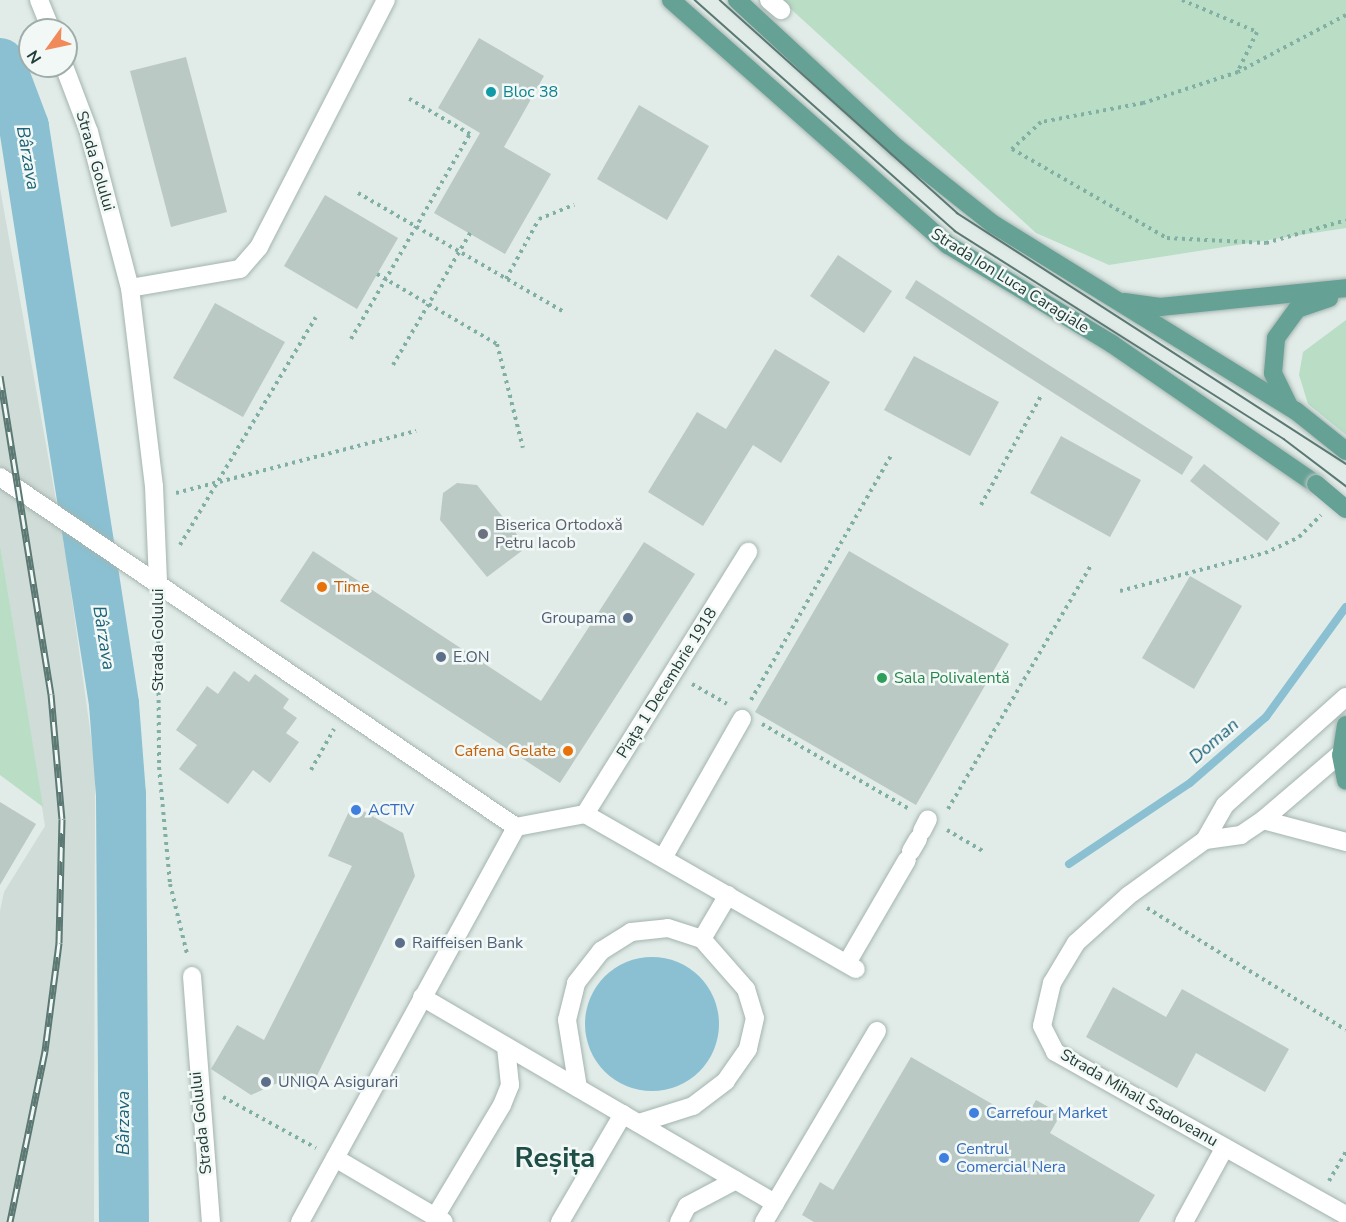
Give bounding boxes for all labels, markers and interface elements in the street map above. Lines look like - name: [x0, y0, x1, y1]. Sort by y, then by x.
- north arrow: [18, 18, 78, 78]
- text: N: [22, 46, 47, 68]
- place label: Bloc 38: [503, 82, 558, 102]
- marker: Bloc 38: [484, 85, 498, 99]
- street label: Strada Golului: [72, 109, 118, 213]
- water label: Bârzava: [12, 124, 44, 192]
- street label: Strada Ion Luca Caragiale: [927, 224, 1093, 338]
- place label: Biserica Ortodoxă Petru Iacob: [495, 515, 623, 553]
- marker: Biserica Ortodoxă Petru Iacob: [476, 527, 490, 541]
- place label: Time: [334, 577, 370, 597]
- marker: Time: [315, 580, 329, 594]
- street label: Strada Golului: [148, 588, 168, 692]
- water label: Bârzava: [88, 604, 120, 672]
- street label: Piața 1 Decembrie 1918: [613, 604, 721, 762]
- place label: Groupama: [541, 608, 616, 628]
- marker: Groupama: [621, 611, 635, 625]
- place label: E.ON: [453, 647, 490, 667]
- marker: E.ON: [434, 650, 448, 664]
- place label: Sala Polivalentă: [894, 668, 1010, 688]
- marker: Sala Polivalentă: [875, 671, 889, 685]
- water label: Doman: [1185, 714, 1243, 768]
- place label: Cafena Gelate: [454, 741, 556, 761]
- marker: Cafena Gelate: [561, 744, 575, 758]
- place label: ACT!V: [368, 800, 414, 820]
- marker: ACT!V: [349, 803, 363, 817]
- place label: Raiffeisen Bank: [412, 933, 523, 953]
- marker: Raiffeisen Bank: [393, 936, 407, 950]
- street label: Strada Mihail Sadoveanu: [1057, 1045, 1221, 1151]
- street label: Strada Golului: [186, 1071, 216, 1175]
- place label: UNIQA Asigurari: [278, 1072, 398, 1092]
- marker: UNIQA Asigurari: [259, 1075, 273, 1089]
- water label: Bârzava: [112, 1091, 134, 1155]
- place label: Carrefour Market: [986, 1103, 1107, 1123]
- marker: Carrefour Market: [967, 1106, 981, 1120]
- place label: Centrul Comercial Nera: [956, 1139, 1066, 1177]
- district label: Reșița: [515, 1141, 595, 1175]
- marker: Centrul Comercial Nera: [937, 1151, 951, 1165]

